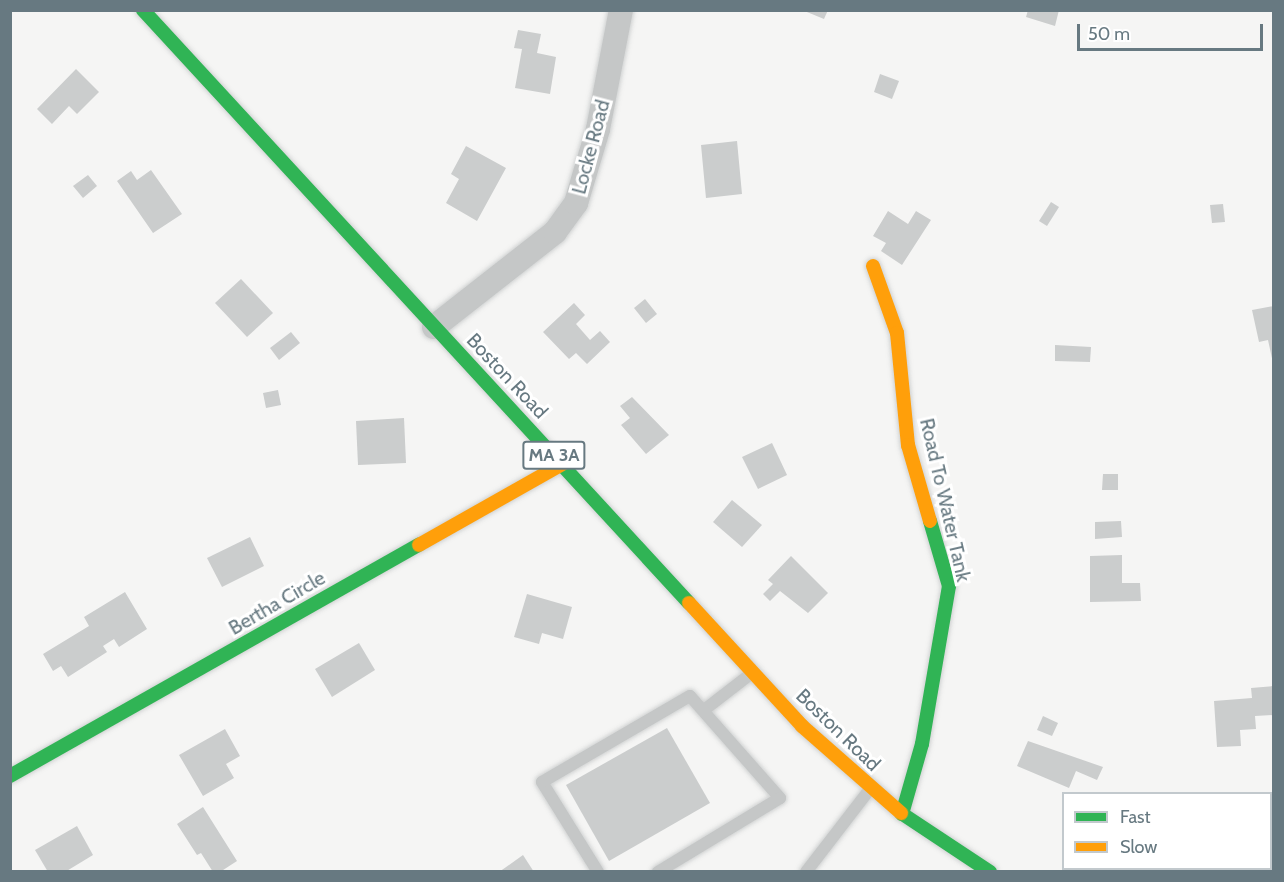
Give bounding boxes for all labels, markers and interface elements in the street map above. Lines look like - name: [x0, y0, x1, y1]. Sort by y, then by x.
- scale bar: [1080, 12, 1266, 50]
- text: 50 m: [1088, 23, 1130, 45]
- street label: Locke Road: [567, 97, 615, 197]
- street label: Boston Road: [461, 328, 553, 424]
- street label: Road To Water Tank: [915, 416, 975, 584]
- road number: MA 3A: [521, 440, 587, 470]
- street label: Bertha Circle: [225, 566, 329, 640]
- street label: Boston Road: [791, 684, 885, 776]
- legend: [1062, 792, 1272, 870]
- text: Fast: [1120, 806, 1151, 828]
- text: Slow: [1120, 836, 1157, 858]

